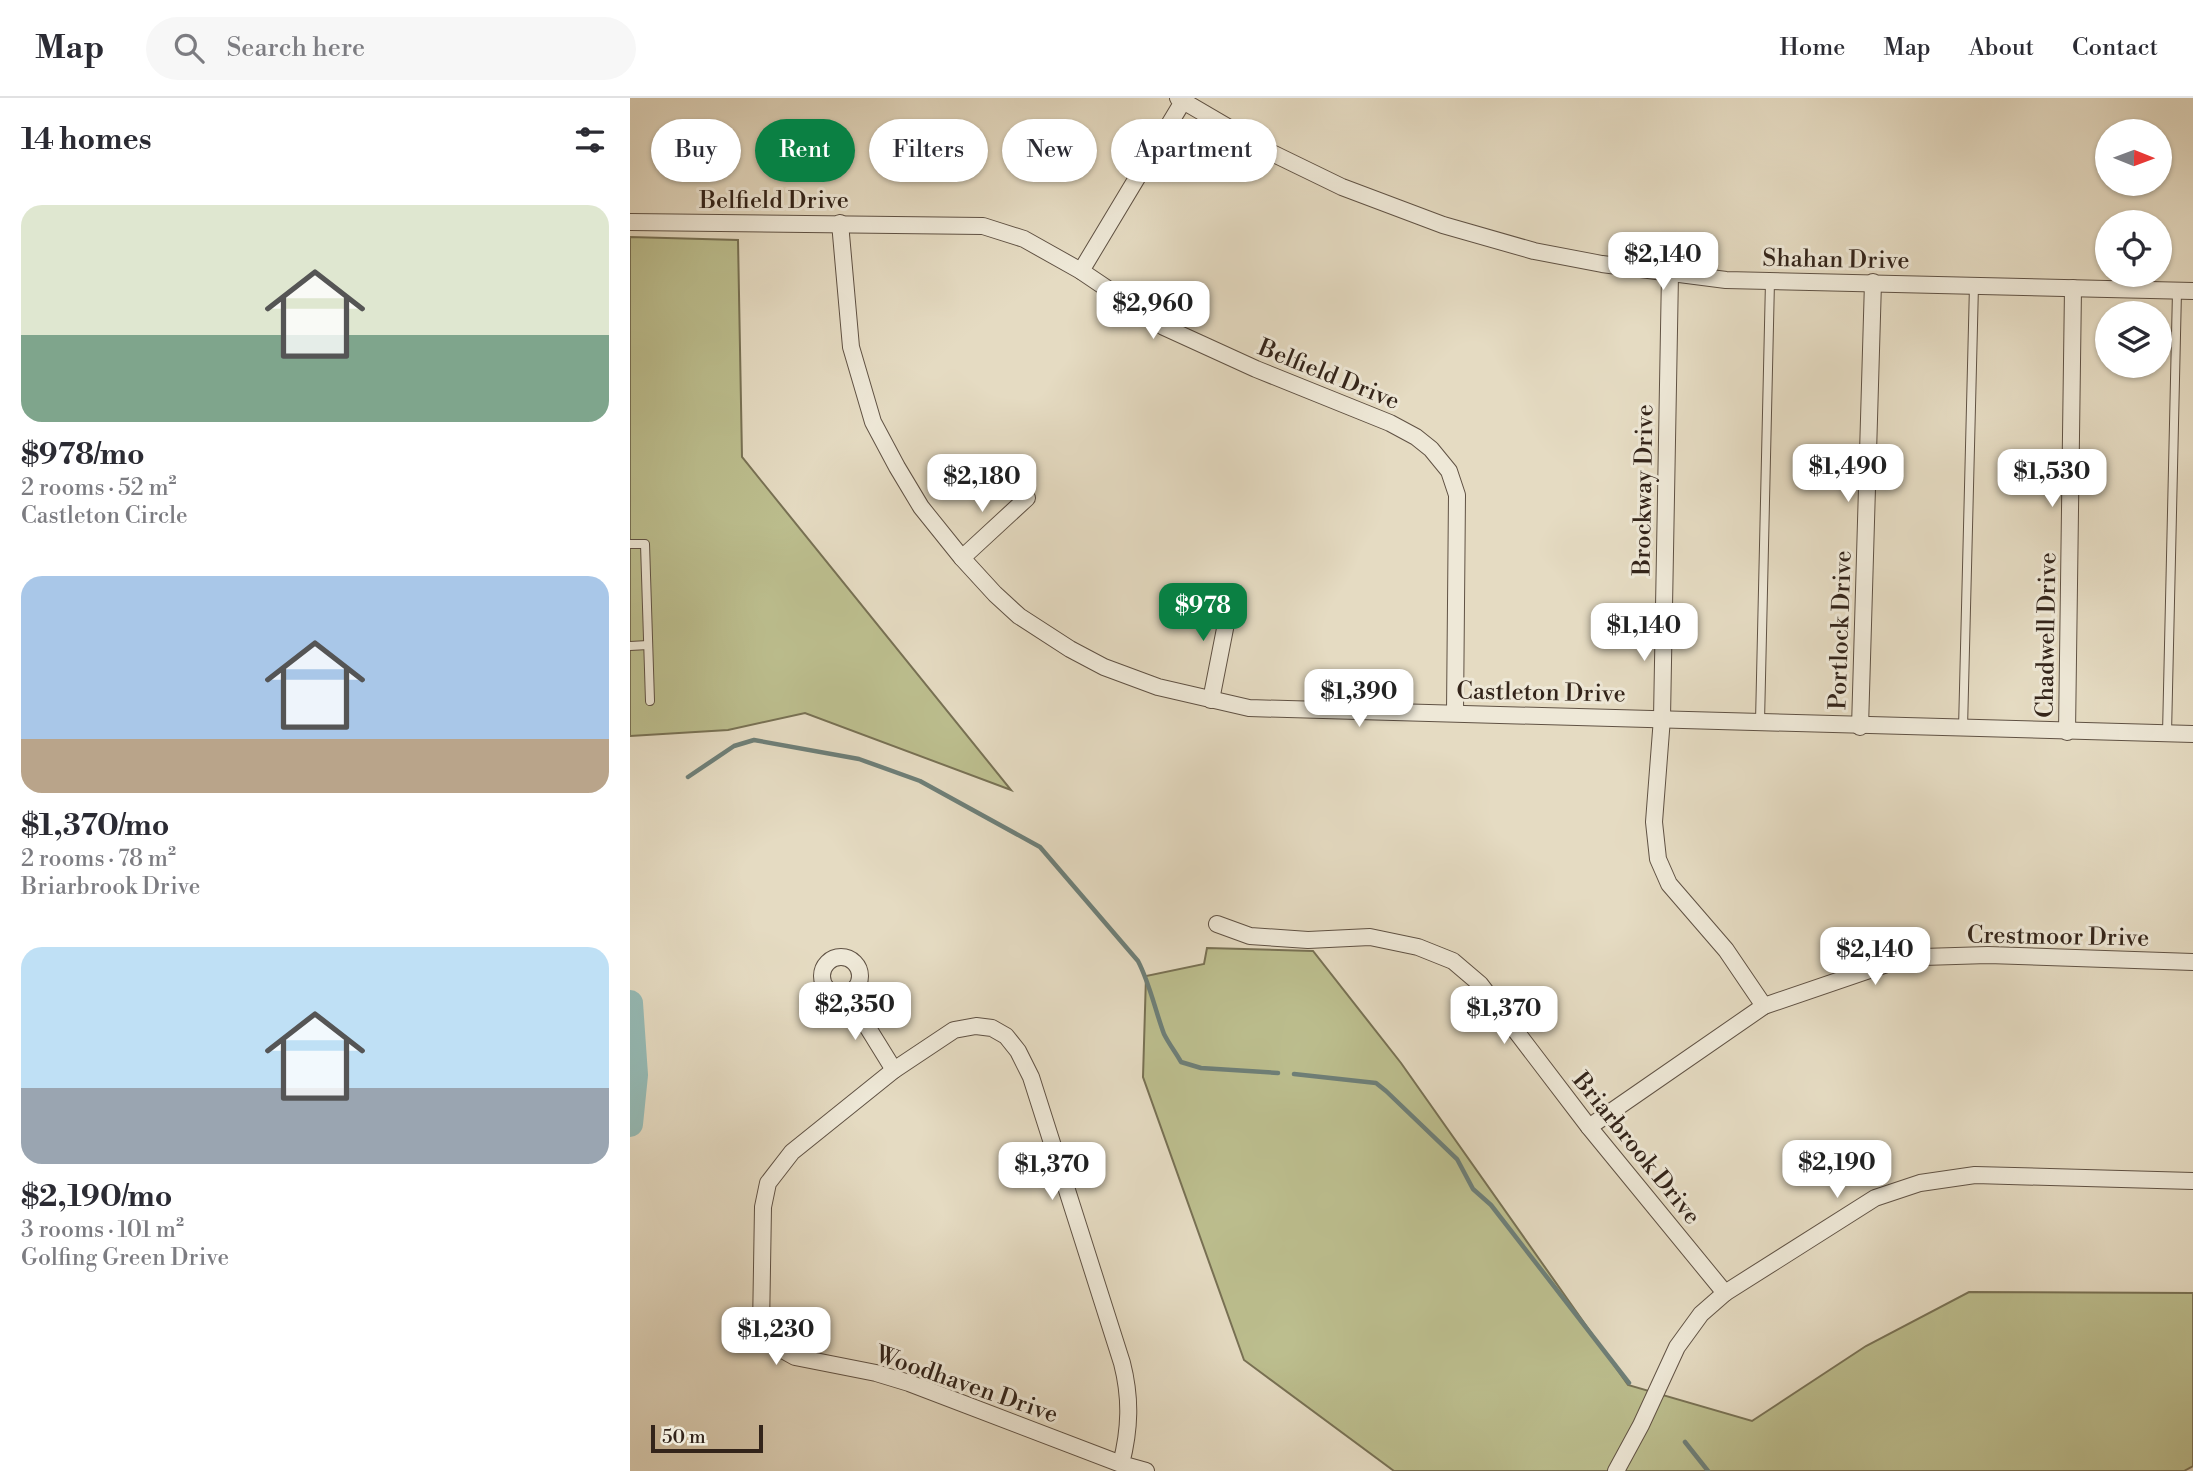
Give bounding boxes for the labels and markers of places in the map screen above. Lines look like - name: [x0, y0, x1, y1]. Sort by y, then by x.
- pin: $2,140: [1606, 232, 1720, 292]
- pin: $2,960: [1096, 282, 1210, 341]
- pin: $1,490: [1791, 444, 1905, 504]
- pin: $1,530: [1995, 450, 2109, 509]
- pin: $2,180: [925, 454, 1039, 514]
- pin: $978: [1162, 584, 1244, 643]
- pin: $1,140: [1587, 603, 1701, 663]
- pin: $1,390: [1302, 670, 1416, 729]
- pin: $2,140: [1818, 928, 1932, 987]
- pin: $2,350: [798, 982, 912, 1042]
- pin: $1,370: [1447, 986, 1561, 1046]
- pin: $2,190: [1780, 1140, 1894, 1200]
- pin: $1,370: [995, 1142, 1109, 1202]
- pin: $1,230: [719, 1308, 833, 1367]

